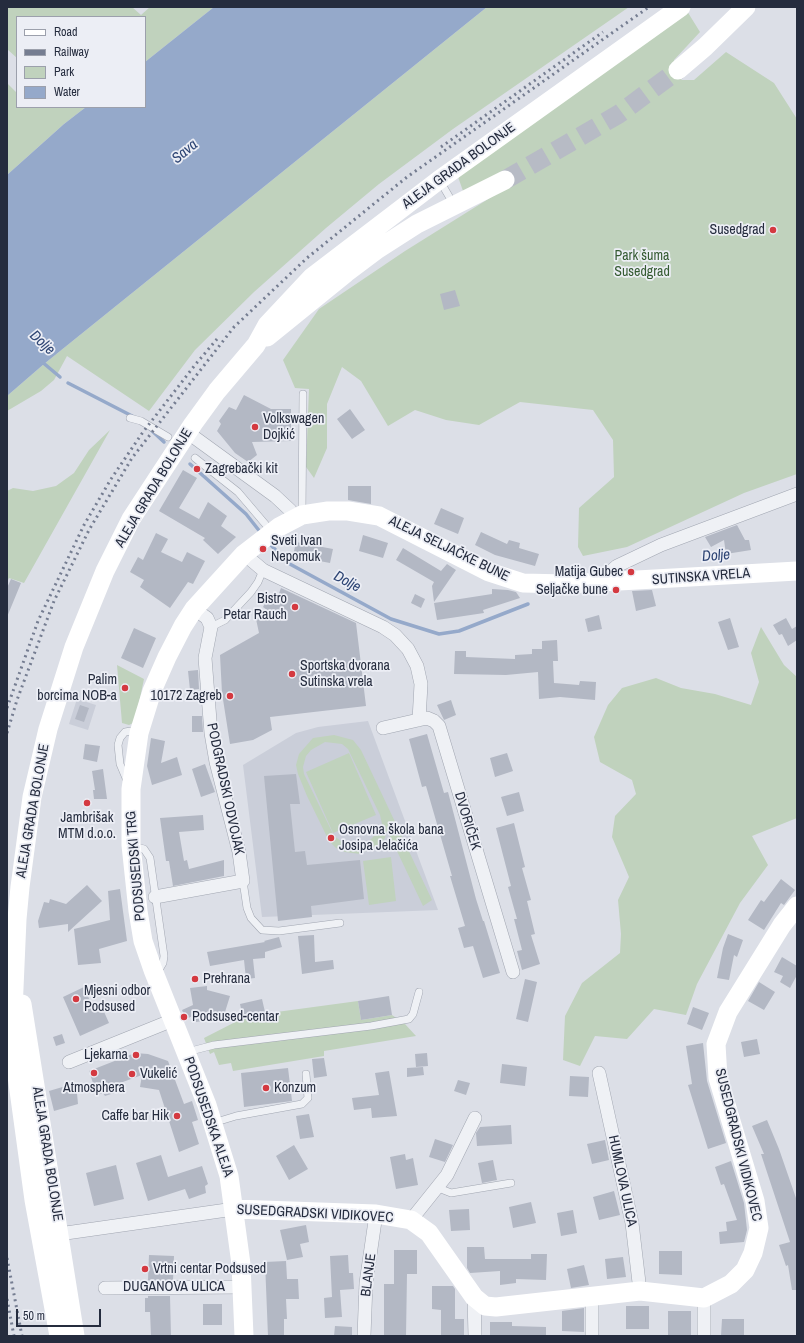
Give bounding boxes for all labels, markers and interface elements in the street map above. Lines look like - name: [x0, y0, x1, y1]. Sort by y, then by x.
- legend: [16, 16, 146, 108]
- text: Road: [54, 24, 78, 40]
- text: Railway: [54, 44, 89, 60]
- text: Park: [54, 64, 74, 80]
- text: Water: [54, 84, 80, 100]
- street label: ALEJA GRADA BOLONJE: [399, 119, 519, 213]
- water label: Sava: [168, 136, 202, 168]
- place label: Susedgrad: [709, 222, 765, 238]
- marker: Susedgrad: [768, 225, 778, 235]
- park label: Park šuma Susedgrad: [614, 248, 670, 280]
- water label: Dolje: [26, 327, 58, 359]
- place label: Volkswagen Dojkić: [263, 411, 324, 444]
- marker: Volkswagen Dojkić: [250, 422, 260, 432]
- street label: ALEJA GRADA BOLONJE: [112, 425, 196, 551]
- place label: Zagrebački kit: [205, 461, 278, 477]
- marker: Zagrebački kit: [192, 464, 202, 474]
- street label: ALEJA SELJAČKE BUNE: [386, 513, 512, 585]
- place label: Sveti Ivan Nepomuk: [271, 533, 322, 566]
- marker: Sveti Ivan Nepomuk: [258, 544, 268, 554]
- water label: Dolje: [701, 546, 731, 566]
- place label: Matija Gubec: [555, 564, 623, 580]
- street label: SUTINSKA VRELA: [651, 565, 751, 589]
- water label: Dolje: [330, 567, 364, 597]
- marker: Matija Gubec: [626, 567, 636, 577]
- place label: Seljačke bune: [536, 582, 608, 598]
- marker: Seljačke bune: [611, 585, 621, 595]
- place label: Bistro Petar Rauch: [223, 591, 287, 624]
- marker: Bistro Petar Rauch: [290, 602, 300, 612]
- place label: Sportska dvorana Sutinska vrela: [300, 658, 390, 690]
- marker: Sportska dvorana Sutinska vrela: [287, 669, 297, 679]
- place label: Palim borcima NOB-a: [37, 672, 117, 704]
- marker: Palim borcima NOB-a: [120, 683, 130, 693]
- place label: 10172 Zagreb: [151, 688, 222, 704]
- marker: 10172 Zagreb: [225, 691, 235, 701]
- street label: PODGRADSKI ODVOJAK: [203, 721, 247, 857]
- street label: ALEJA GRADA BOLONJE: [13, 743, 53, 879]
- street label: DVORIČEK: [450, 790, 484, 852]
- marker: Jambrišak MTM d.o.o.: [82, 798, 92, 808]
- place label: Jambrišak MTM d.o.o.: [58, 810, 116, 842]
- street label: PODSUSEDSKI TRG: [123, 810, 149, 922]
- place label: Osnovna škola bana Josipa Jelačića: [339, 822, 444, 854]
- marker: Osnovna škola bana Josipa Jelačića: [326, 833, 336, 843]
- place label: Prehrana: [203, 971, 250, 987]
- marker: Prehrana: [190, 974, 200, 984]
- place label: Mjesni odbor Podsused: [84, 983, 150, 1016]
- marker: Mjesni odbor Podsused: [71, 994, 81, 1004]
- place label: Podsused-centar: [192, 1009, 279, 1025]
- marker: Podsused-centar: [179, 1012, 189, 1022]
- place label: Ljekarna: [84, 1047, 128, 1063]
- marker: Ljekarna: [131, 1050, 141, 1060]
- street label: PODSUSEDSKA ALEJA: [180, 1055, 236, 1179]
- place label: Vukelić: [140, 1066, 177, 1082]
- street label: SUSEDGRADSKI VIDIKOVEC: [711, 1067, 765, 1223]
- marker: Atmosphera: [89, 1068, 99, 1078]
- marker: Vukelić: [127, 1069, 137, 1079]
- place label: Atmosphera: [63, 1080, 125, 1096]
- place label: Konzum: [274, 1080, 316, 1096]
- marker: Konzum: [261, 1083, 271, 1093]
- street label: ALEJA GRADA BOLONJE: [28, 1086, 66, 1222]
- place label: Caffe bar Hik: [102, 1108, 169, 1124]
- marker: Caffe bar Hik: [172, 1111, 182, 1121]
- street label: HUMLOVA ULICA: [604, 1134, 640, 1228]
- street label: SUSEDGRADSKI VIDIKOVEC: [236, 1202, 394, 1226]
- street label: BLANJE: [358, 1252, 380, 1298]
- place label: Vrtni centar Podsused: [153, 1261, 266, 1277]
- marker: Vrtni centar Podsused: [140, 1264, 150, 1274]
- street label: DUGANOVA ULICA: [123, 1279, 225, 1295]
- scale bar: [18, 1301, 103, 1327]
- text: 50 m: [23, 1308, 45, 1324]

